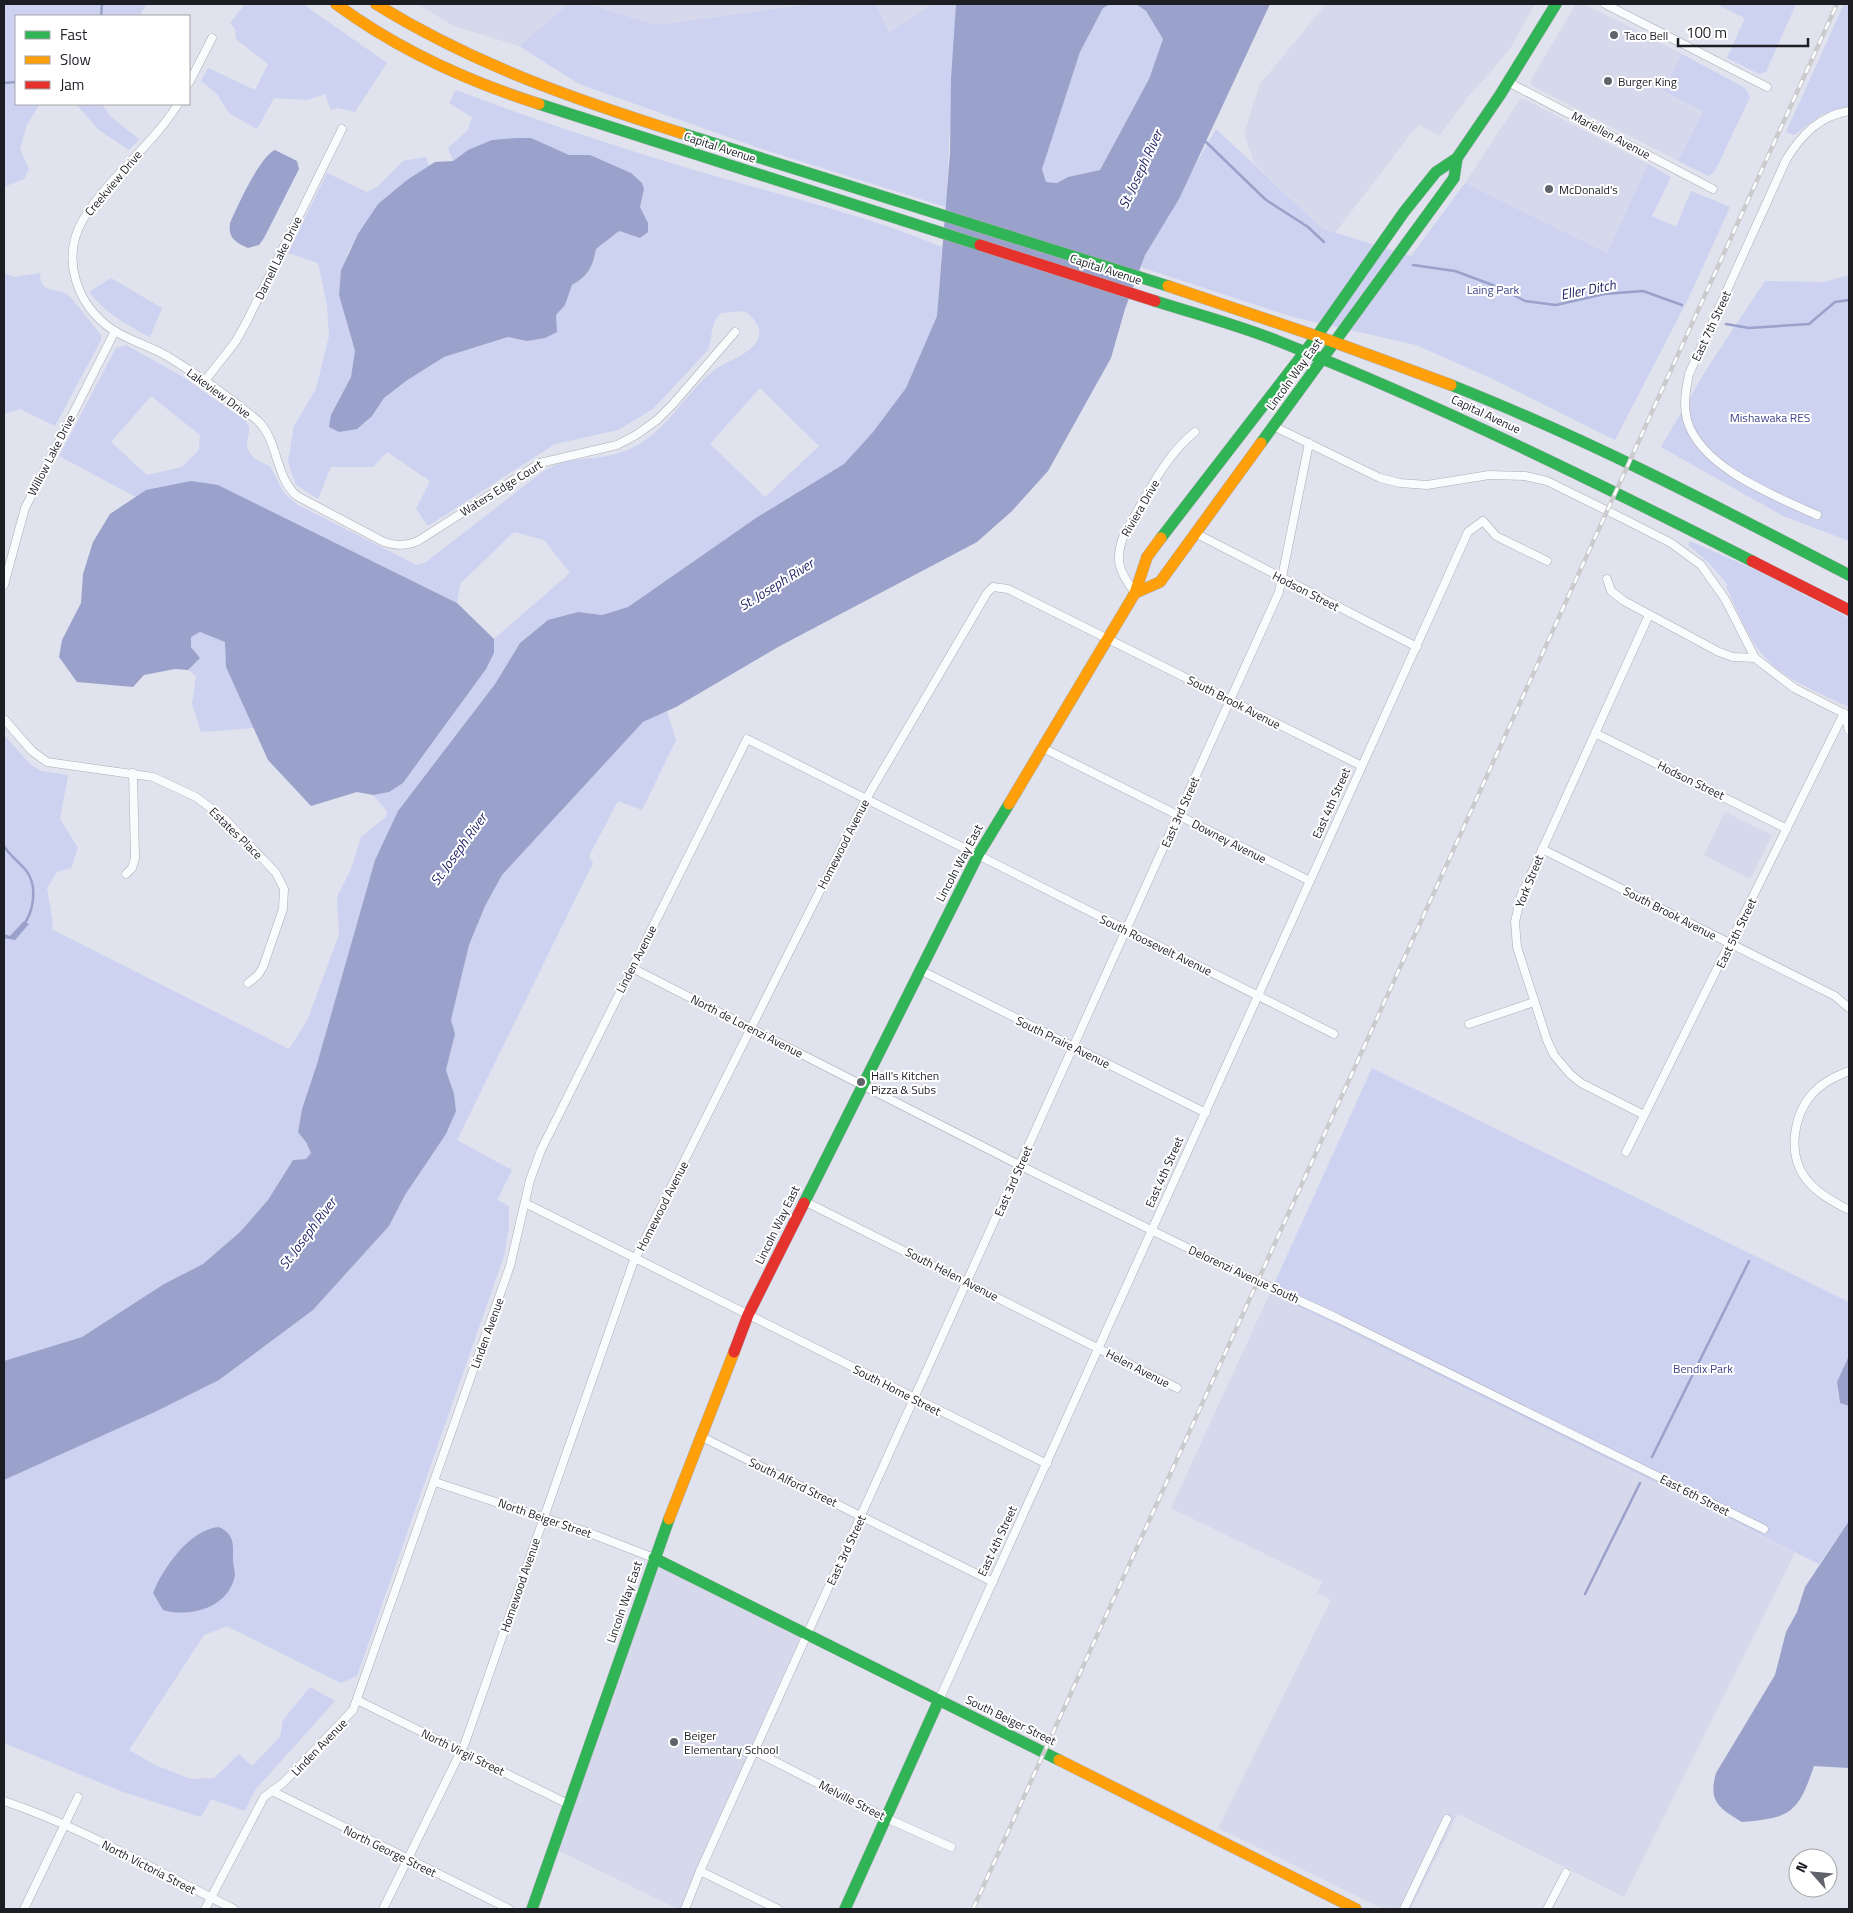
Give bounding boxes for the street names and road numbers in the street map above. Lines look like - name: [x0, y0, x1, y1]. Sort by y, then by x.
- street label: Mariellen Avenue: [1568, 106, 1654, 164]
- street label: Capital Avenue: [682, 126, 758, 168]
- street label: Creekview Drive: [80, 146, 146, 220]
- street label: Darnell Lake Drive: [250, 213, 306, 303]
- street label: Capital Avenue: [1068, 248, 1144, 290]
- street label: East 7th Street: [1686, 287, 1736, 364]
- street label: Lincoln Way East: [1261, 333, 1327, 414]
- street label: Lakeview Drive: [183, 363, 255, 423]
- street label: Capital Avenue: [1448, 390, 1524, 438]
- street label: Willow Lake Drive: [22, 411, 80, 499]
- street label: Waters Edge Court: [456, 455, 547, 521]
- street label: Riviera Drive: [1116, 476, 1164, 540]
- street label: Hodson Street: [1269, 566, 1343, 616]
- street label: South Brook Avenue: [1184, 670, 1284, 734]
- street label: Hodson Street: [1654, 756, 1729, 805]
- street label: East 4th Street: [1307, 764, 1355, 842]
- street label: East 3rd Street: [1156, 773, 1204, 850]
- street label: Homewood Avenue: [812, 796, 874, 892]
- street label: Estates Place: [205, 803, 267, 863]
- street label: Downey Avenue: [1188, 814, 1270, 868]
- street label: Lincoln Way East: [931, 820, 988, 905]
- street label: York Street: [1510, 851, 1548, 910]
- street label: South Brook Avenue: [1620, 881, 1720, 945]
- street label: East 5th Street: [1711, 894, 1762, 971]
- street label: South Roosevelt Avenue: [1097, 910, 1215, 980]
- street label: Linden Avenue: [611, 922, 661, 996]
- street label: North de Lorenzi Avenue: [688, 989, 806, 1063]
- street label: South Praire Avenue: [1013, 1011, 1113, 1073]
- street label: East 4th Street: [1140, 1133, 1188, 1211]
- street label: East 3rd Street: [989, 1142, 1037, 1219]
- street label: Homewood Avenue: [631, 1158, 693, 1254]
- street label: Lincoln Way East: [750, 1182, 805, 1268]
- street label: Delorenzi Avenue South: [1186, 1240, 1302, 1308]
- street label: South Helen Avenue: [902, 1242, 1002, 1306]
- street label: Linden Avenue: [465, 1295, 509, 1371]
- street label: Helen Avenue: [1103, 1344, 1173, 1392]
- street label: South Home Street: [850, 1360, 945, 1421]
- street label: South Alford Street: [745, 1452, 841, 1512]
- street label: East 6th Street: [1657, 1469, 1734, 1521]
- street label: North Beiger Street: [496, 1493, 595, 1543]
- street label: East 4th Street: [972, 1502, 1022, 1579]
- street label: East 3rd Street: [821, 1511, 871, 1588]
- street label: Homewood Avenue: [495, 1535, 545, 1635]
- street label: Lincoln Way East: [601, 1558, 647, 1645]
- street label: South Beiger Street: [963, 1690, 1060, 1750]
- street label: Linden Avenue: [287, 1714, 351, 1780]
- street label: North Virgil Street: [418, 1724, 509, 1781]
- street label: Melville Street: [815, 1775, 889, 1825]
- street label: North George Street: [340, 1820, 440, 1882]
- street label: North Victoria Street: [99, 1835, 200, 1899]

